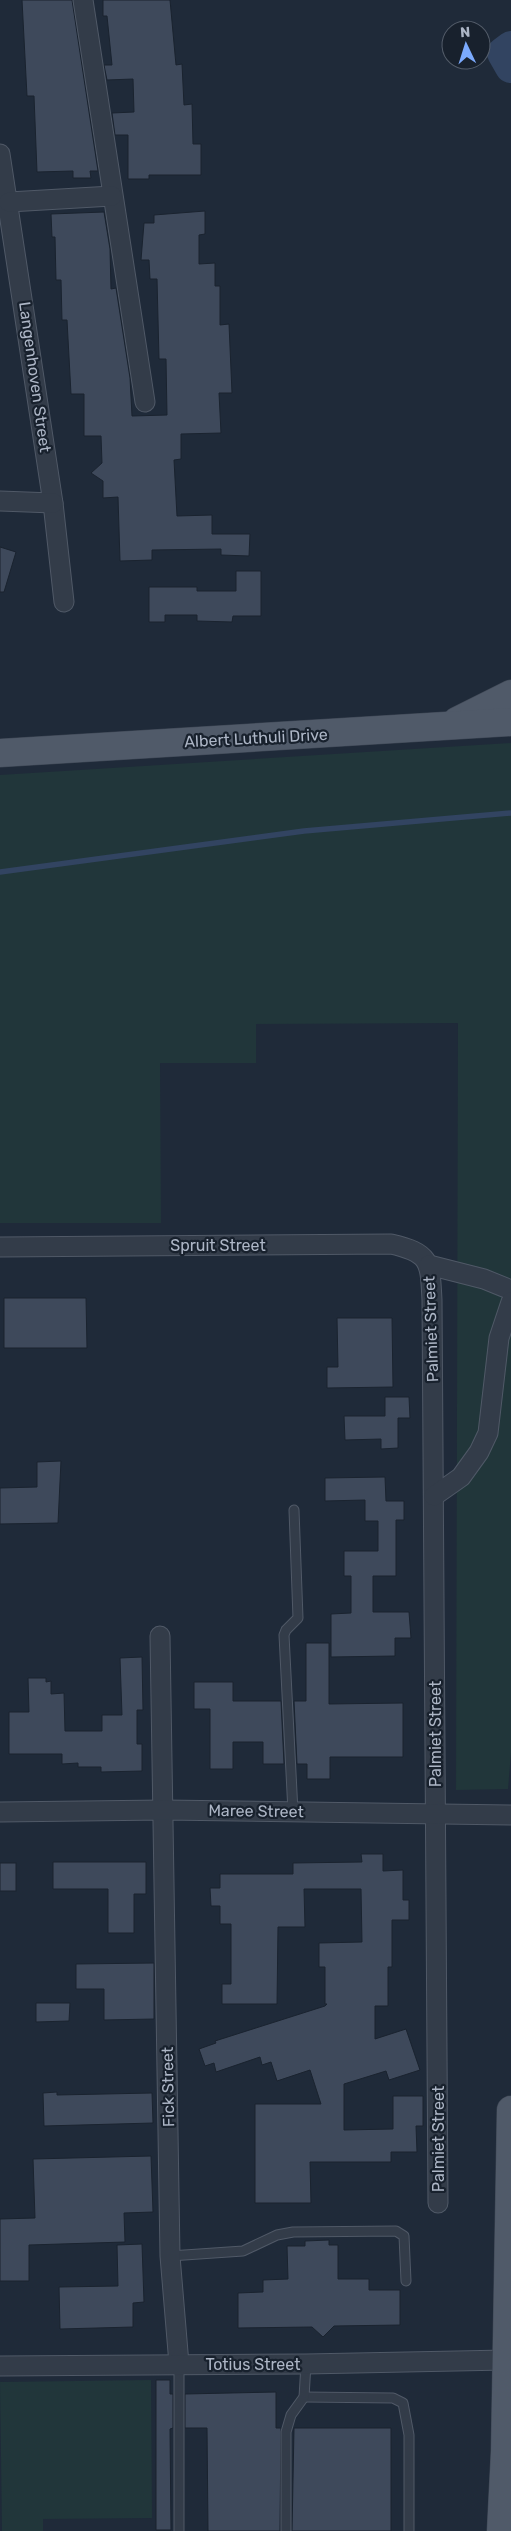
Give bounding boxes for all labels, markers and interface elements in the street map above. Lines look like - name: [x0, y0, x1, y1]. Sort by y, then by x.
- north arrow: [441, 20, 491, 70]
- text: N: [460, 24, 471, 41]
- street label: Langenhoven Street: [15, 301, 55, 453]
- street label: Albert Luthuli Drive: [184, 725, 328, 751]
- street label: Spruit Street: [170, 1236, 266, 1255]
- street label: Palmiet Street: [420, 1276, 442, 1382]
- street label: Palmiet Street: [426, 1681, 445, 1787]
- street label: Maree Street: [208, 1801, 304, 1821]
- street label: Fick Street: [158, 2047, 178, 2127]
- street label: Palmiet Street: [429, 2086, 448, 2192]
- street label: Totius Street: [206, 2355, 300, 2374]

